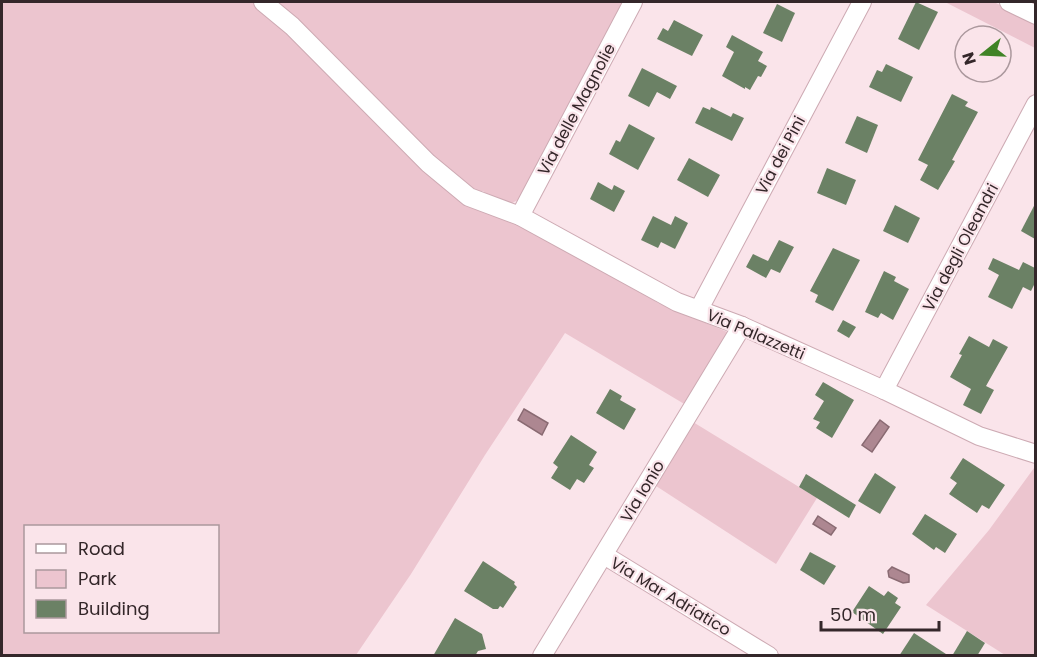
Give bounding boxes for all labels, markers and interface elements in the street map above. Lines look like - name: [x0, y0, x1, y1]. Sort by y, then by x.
- north arrow: [953, 24, 1013, 84]
- street label: Via delle Magnolie: [532, 39, 621, 179]
- text: N: [956, 49, 982, 68]
- street label: Via dei Pini: [750, 112, 811, 199]
- street label: Via degli Oleandri: [917, 179, 1004, 315]
- street label: Via Palazzetti: [703, 303, 809, 366]
- street label: Via Ionio: [615, 456, 670, 527]
- legend: [24, 525, 219, 633]
- text: Road: [78, 536, 125, 561]
- street label: Via Mar Adriatico: [606, 551, 735, 641]
- text: Park: [78, 566, 117, 591]
- scale bar: [821, 594, 940, 632]
- text: Building: [78, 596, 150, 621]
- text: 50 m: [830, 602, 876, 627]

